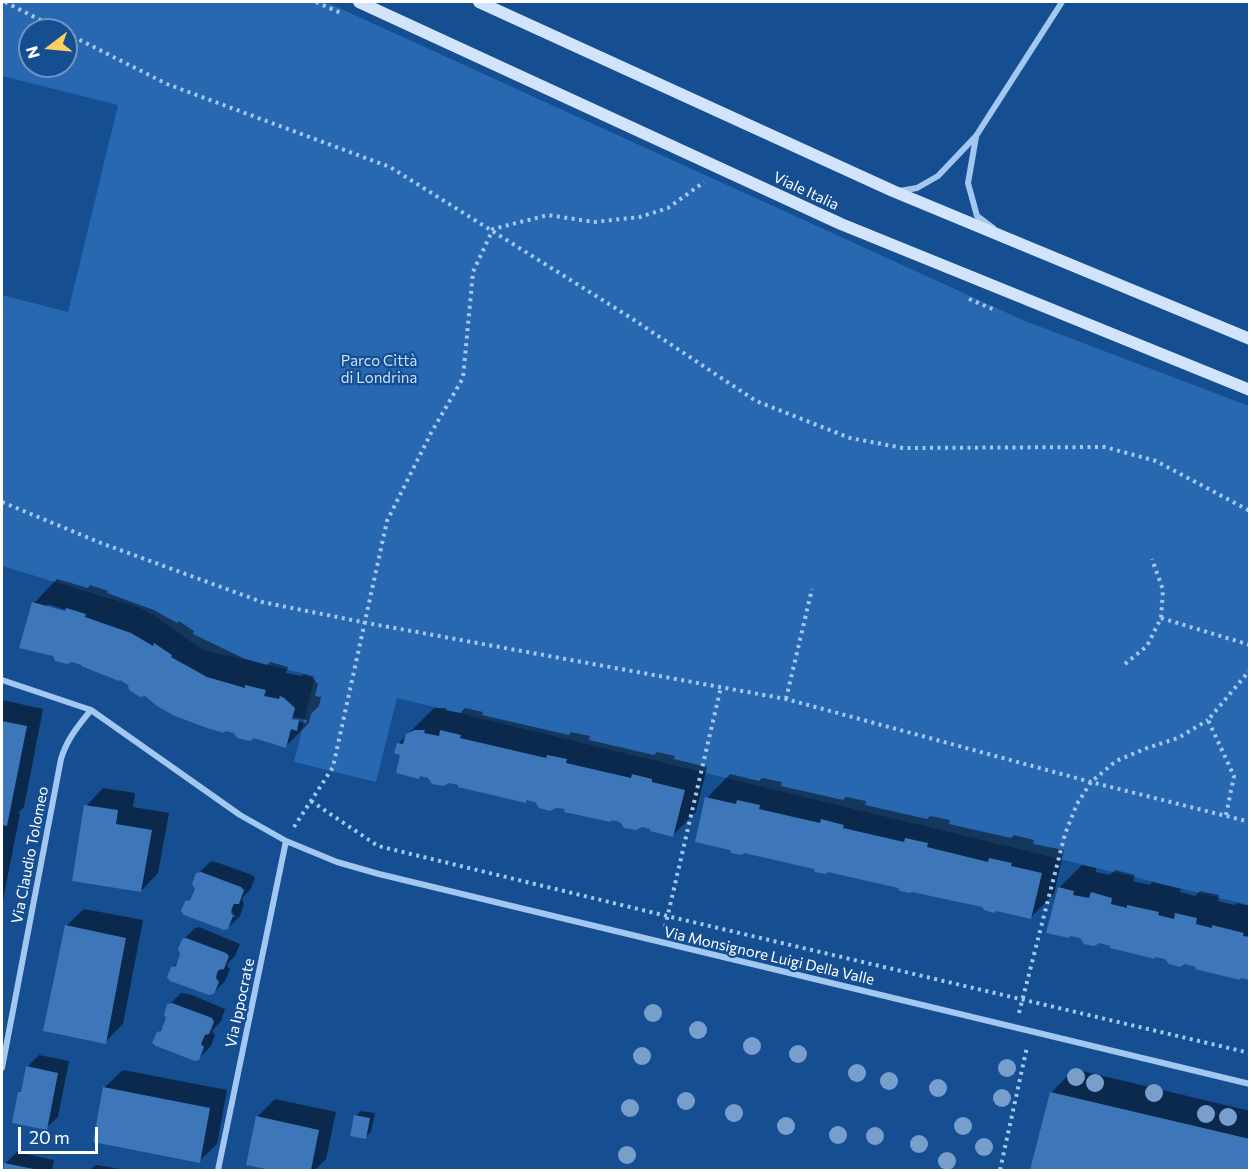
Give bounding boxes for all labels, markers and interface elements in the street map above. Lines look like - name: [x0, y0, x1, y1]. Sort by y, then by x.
- north arrow: [18, 18, 78, 78]
- text: N: [21, 44, 43, 61]
- street label: Viale Italia: [770, 168, 842, 214]
- park label: Parco Città di Londrina: [341, 352, 417, 387]
- street label: Via Claudio Tolomeo: [8, 785, 52, 925]
- street label: Via Monsignore Luigi Della Valle: [662, 923, 876, 989]
- street label: Via Ippocrate: [222, 957, 258, 1049]
- scale bar: [21, 1115, 100, 1153]
- text: 20 m: [29, 1126, 70, 1148]

